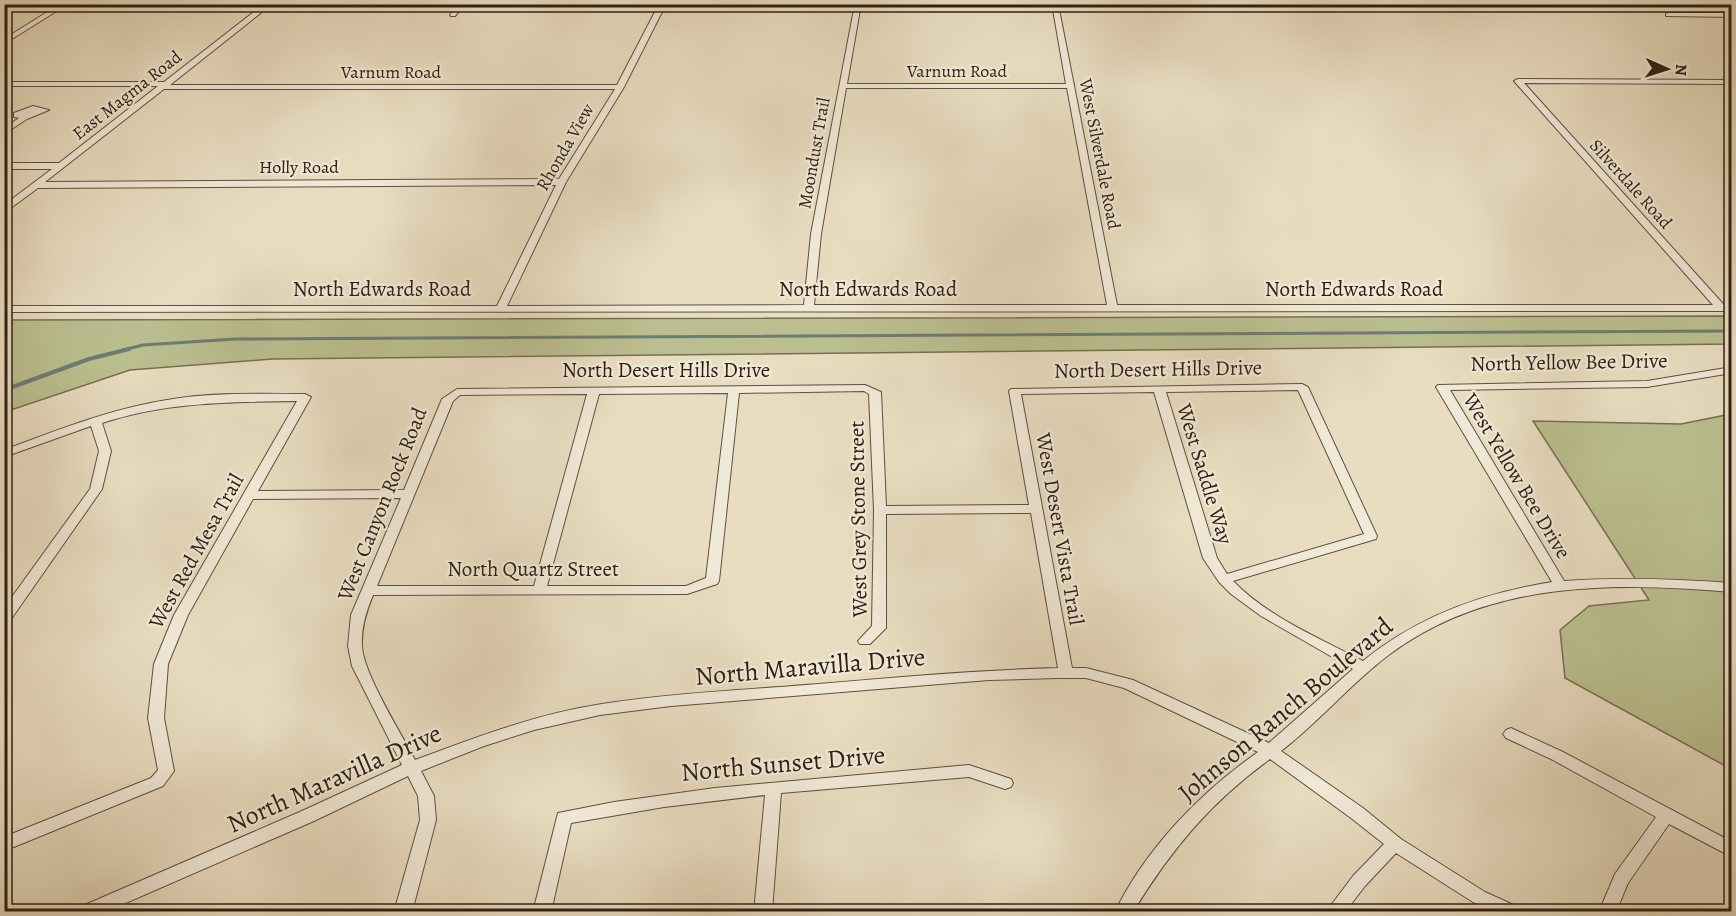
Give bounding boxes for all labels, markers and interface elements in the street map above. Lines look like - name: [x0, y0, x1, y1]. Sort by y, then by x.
- north arrow: [1637, 39, 1697, 99]
- street label: East Magma Road: [67, 45, 187, 145]
- street label: Varnum Road: [906, 59, 1008, 83]
- street label: Varnum Road: [340, 60, 442, 84]
- text: N: [1670, 63, 1692, 76]
- street label: West Silverdale Road: [1073, 76, 1126, 232]
- street label: Moondust Trail: [792, 95, 836, 211]
- street label: Rhonda View: [530, 99, 600, 195]
- street label: Silverdale Road: [1584, 134, 1678, 234]
- street label: Holly Road: [259, 155, 339, 179]
- street label: North Edwards Road: [293, 275, 472, 303]
- street label: North Edwards Road: [779, 275, 958, 303]
- street label: North Edwards Road: [1265, 275, 1444, 303]
- street label: North Yellow Bee Drive: [1470, 346, 1668, 378]
- street label: North Desert Hills Drive: [1054, 353, 1262, 385]
- street label: North Desert Hills Drive: [562, 356, 770, 384]
- street label: West Yellow Bee Drive: [1456, 387, 1578, 564]
- street label: West Saddle Way: [1170, 399, 1240, 548]
- street label: West Canyon Rock Road: [330, 403, 434, 606]
- street label: West Grey Stone Street: [842, 420, 874, 618]
- street label: West Desert Vista Trail: [1029, 430, 1091, 627]
- street label: West Red Mesa Trail: [141, 469, 250, 634]
- street label: North Quartz Street: [447, 555, 619, 583]
- street label: Johnson Ranch Boulevard: [1171, 609, 1400, 810]
- street label: North Maravilla Drive: [693, 639, 927, 694]
- street label: North Maravilla Drive: [222, 715, 447, 841]
- street label: North Sunset Drive: [679, 737, 887, 790]

